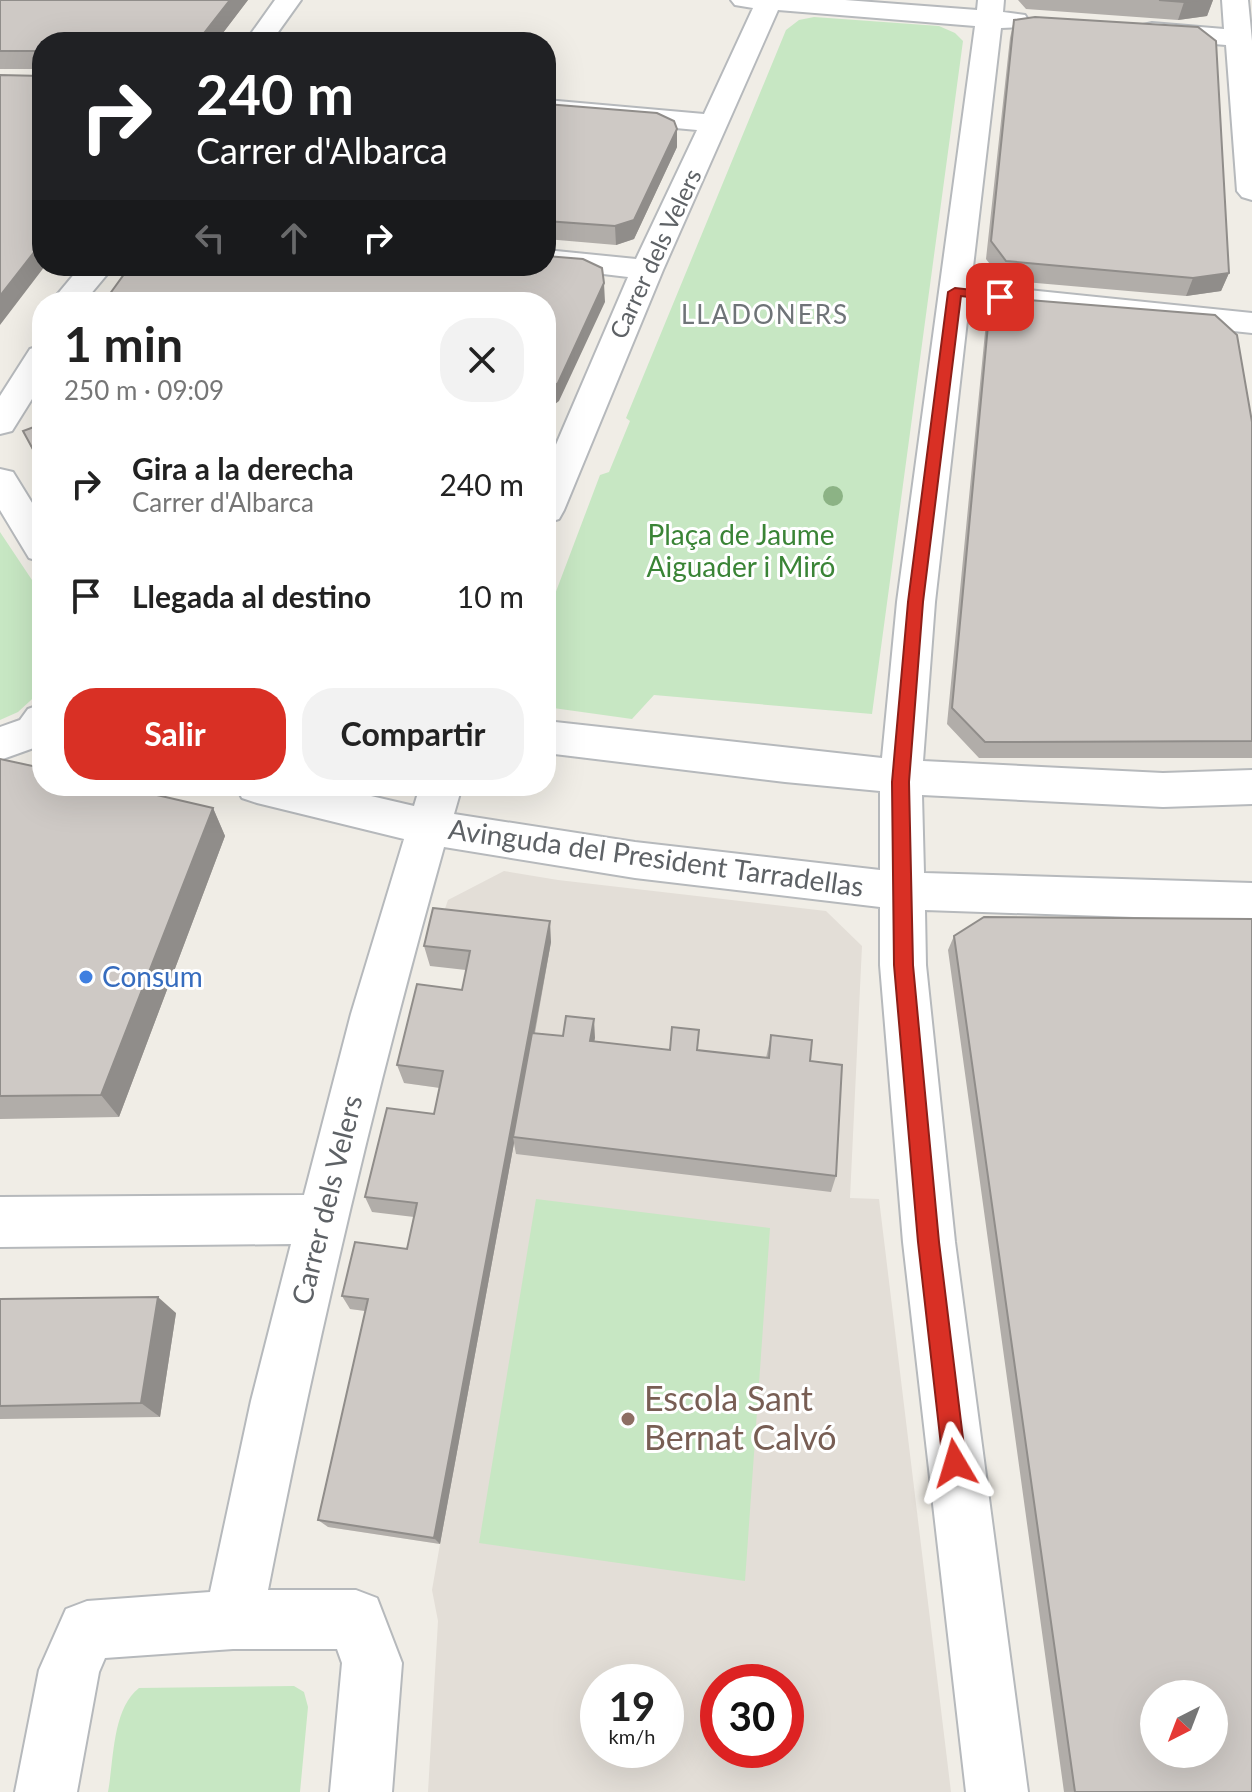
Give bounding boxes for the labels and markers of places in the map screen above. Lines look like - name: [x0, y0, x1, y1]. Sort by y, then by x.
- pin: [966, 263, 1034, 331]
- place label: Consum: [102, 959, 203, 993]
- marker: Consum: [77, 968, 95, 986]
- place label: Escola Sant Bernat Calvó: [644, 1377, 837, 1457]
- marker: Escola Sant Bernat Calvó: [619, 1410, 637, 1428]

